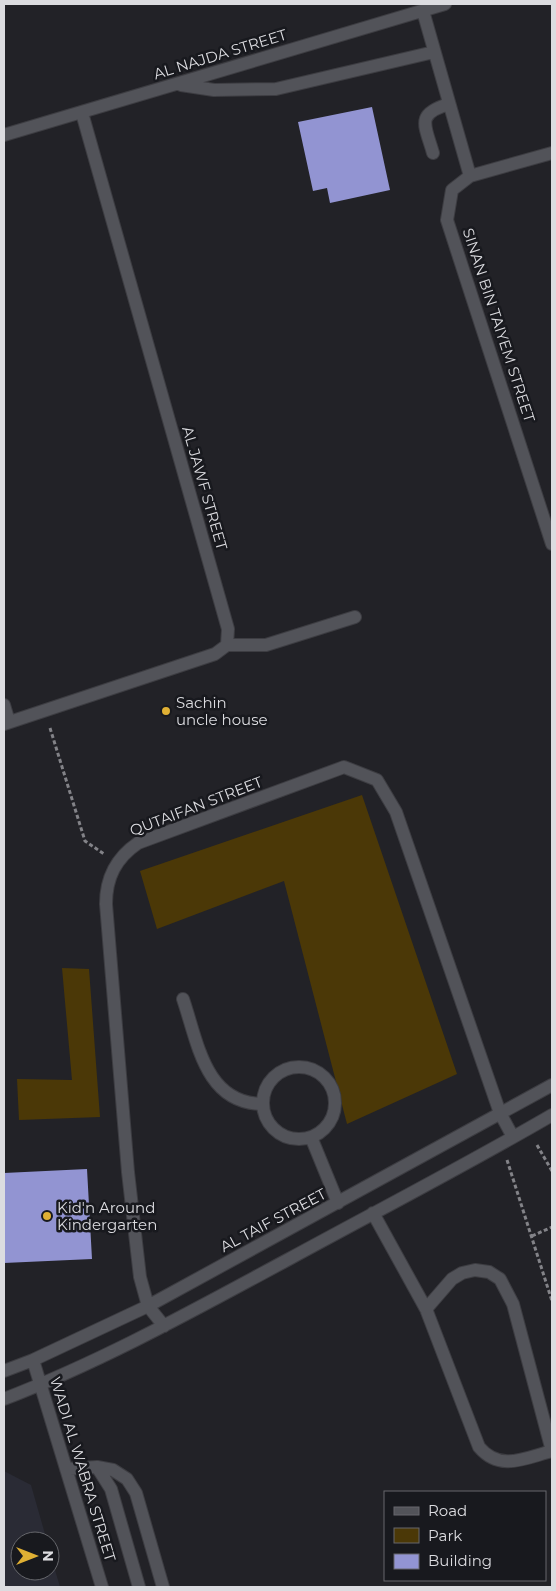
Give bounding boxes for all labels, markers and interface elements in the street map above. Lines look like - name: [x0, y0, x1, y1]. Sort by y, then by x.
- street label: AL NAJDA STREET: [151, 25, 289, 83]
- street label: SINAN BIN TAIYEM STREET: [459, 226, 539, 425]
- street label: AL JAWF STREET: [178, 424, 232, 553]
- place label: Sachin uncle house: [176, 693, 268, 729]
- marker: Sachin uncle house: [160, 705, 172, 717]
- street label: QUTAIFAN STREET: [127, 772, 265, 840]
- street label: AL TAIF STREET: [217, 1184, 330, 1256]
- place label: Kid'n Around Kindergarten: [57, 1198, 157, 1234]
- marker: Kid'n Around Kindergarten: [41, 1210, 53, 1222]
- street label: WADI AL WABRA STREET: [46, 1374, 120, 1564]
- legend: [384, 1491, 546, 1581]
- text: Road: [428, 1501, 467, 1520]
- text: Park: [428, 1526, 462, 1545]
- north arrow: [10, 1531, 60, 1581]
- text: N: [39, 1550, 57, 1562]
- text: Building: [428, 1551, 492, 1570]

